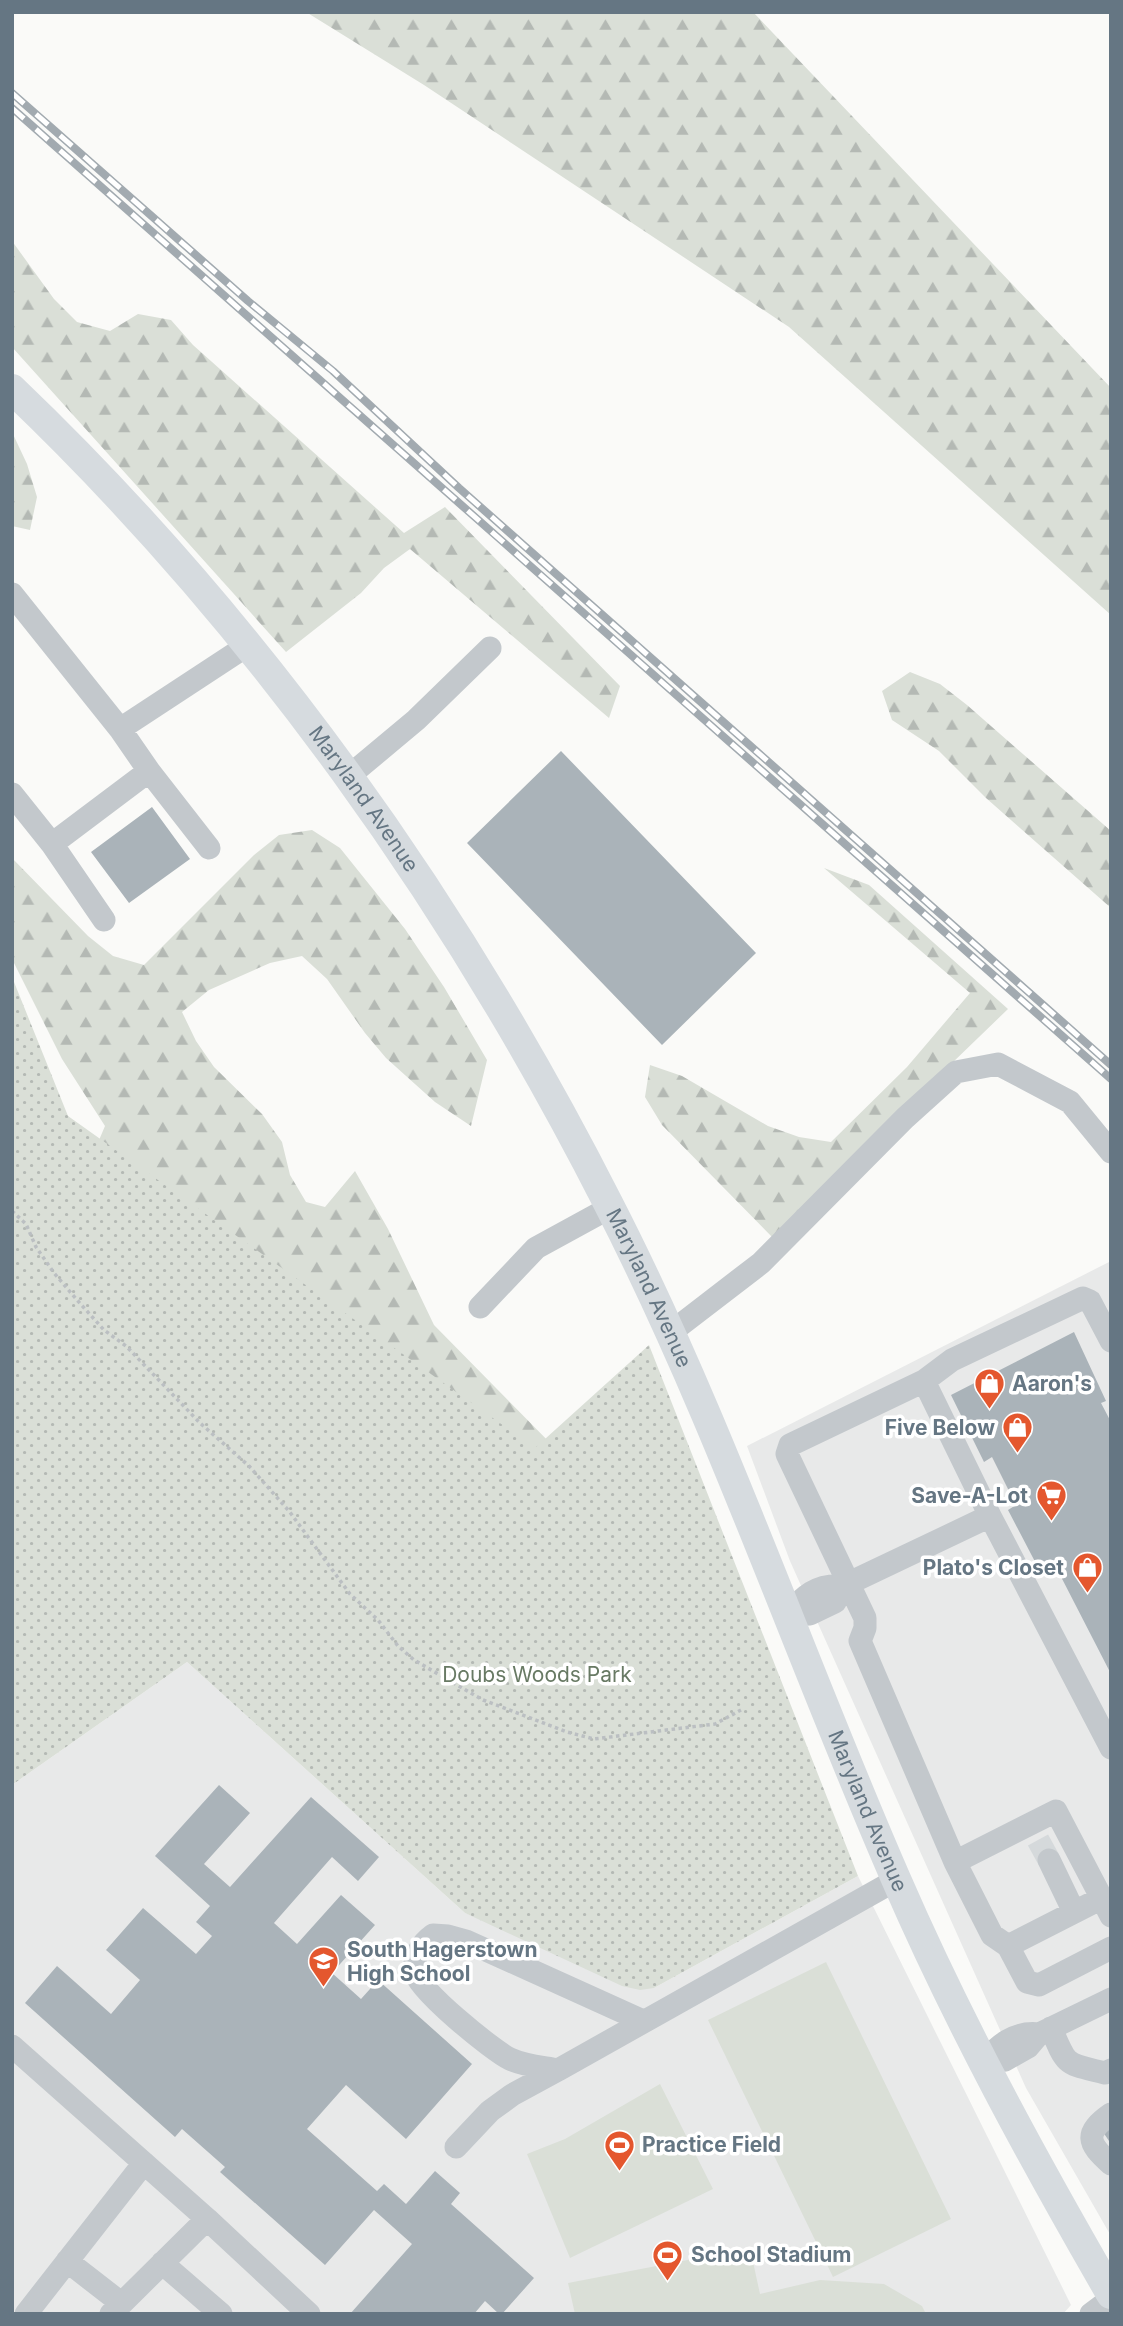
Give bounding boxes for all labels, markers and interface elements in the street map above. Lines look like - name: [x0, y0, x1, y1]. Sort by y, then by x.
- street label: Maryland Avenue: [304, 721, 424, 876]
- street label: Maryland Avenue: [601, 1204, 697, 1371]
- shop icon: Aaron's: [972, 1367, 1006, 1411]
- place label: Aaron's: [1012, 1371, 1092, 1396]
- shop icon: Five Below: [1001, 1411, 1035, 1455]
- place label: Five Below: [885, 1415, 995, 1440]
- supermarket icon: Save-A-Lot: [1034, 1479, 1068, 1523]
- place label: Save-A-Lot: [911, 1483, 1028, 1508]
- shop icon: Plato's Closet: [1070, 1551, 1104, 1595]
- place label: Plato's Closet: [923, 1555, 1064, 1580]
- park label: Doubs Woods Park: [442, 1662, 632, 1687]
- street label: Maryland Avenue: [823, 1726, 913, 1895]
- place label: South Hagerstown High School: [347, 1937, 537, 1986]
- school or university icon: South Hagerstown High School: [307, 1945, 341, 1989]
- sports icon: Practice Field: [602, 2128, 636, 2172]
- place label: Practice Field: [642, 2132, 781, 2157]
- sports icon: School Stadium: [651, 2238, 685, 2282]
- place label: School Stadium: [691, 2242, 852, 2267]

